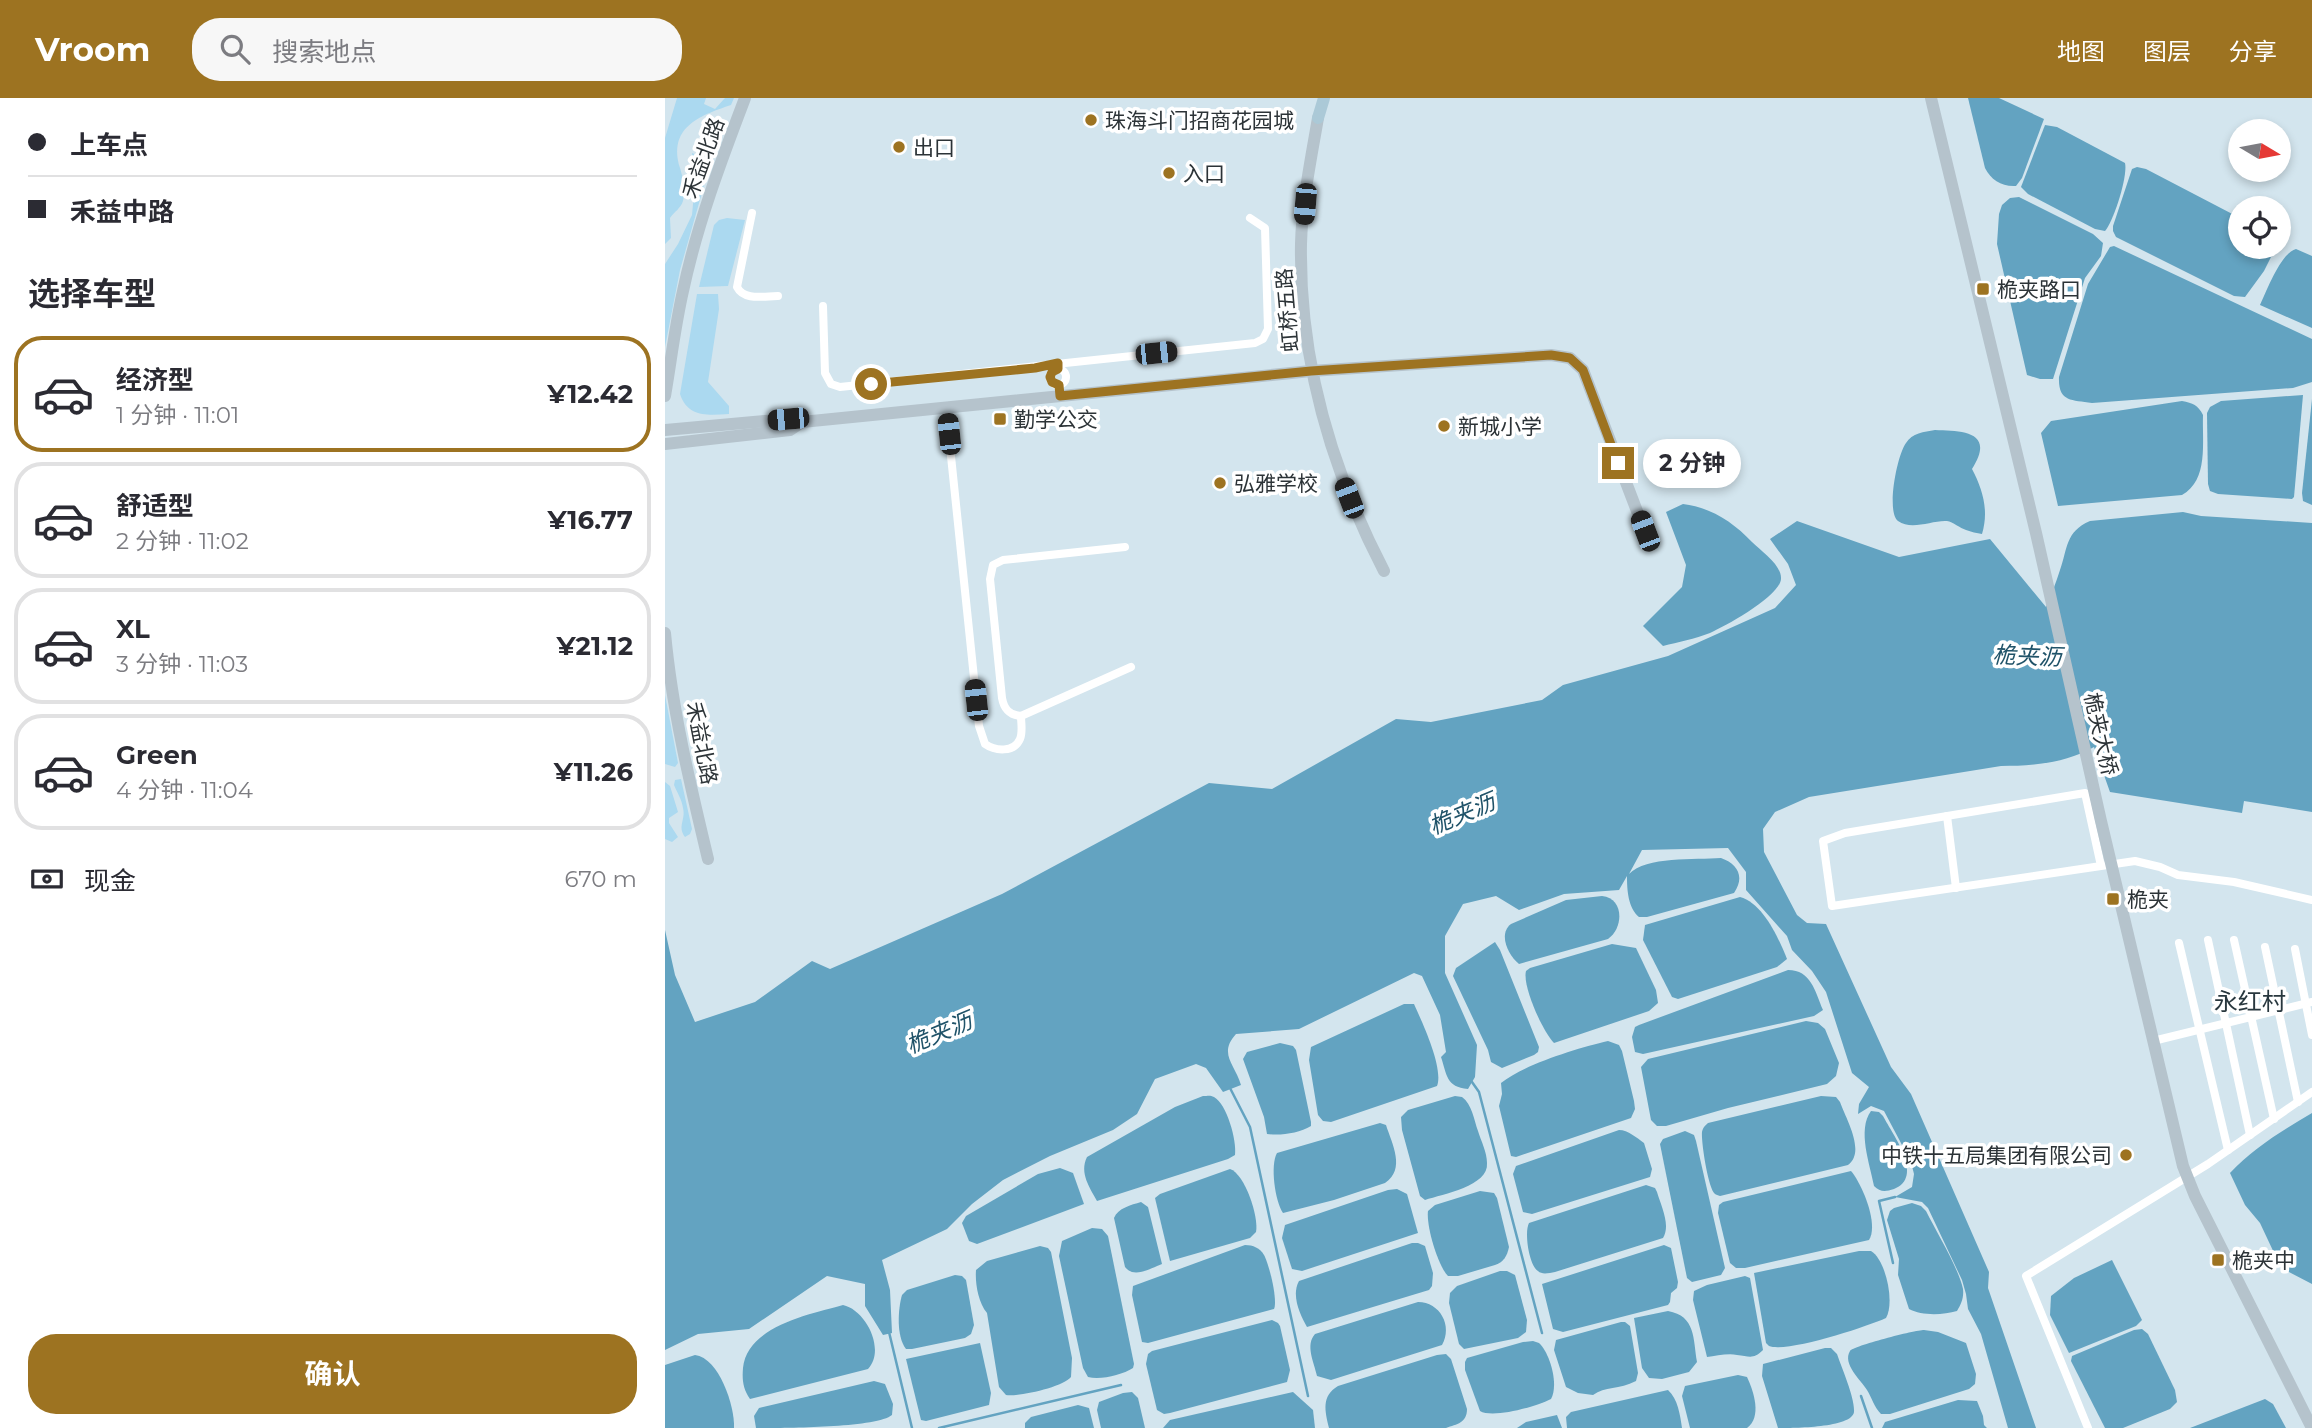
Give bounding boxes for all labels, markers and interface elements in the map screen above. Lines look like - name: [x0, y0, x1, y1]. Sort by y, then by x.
- search box: [192, 18, 682, 81]
- text: Vroom: [35, 29, 150, 69]
- icon: search: [216, 30, 254, 68]
- text: 搜索地点: [272, 36, 376, 68]
- text: 地图: [2057, 37, 2105, 66]
- text: 图层: [2143, 37, 2191, 66]
- text: 分享: [2229, 37, 2277, 66]
- place label: 珠海斗门招商花园城: [1105, 108, 1294, 133]
- marker: 珠海斗门招商花园城: [1083, 112, 1099, 128]
- street label: 禾益北路: [677, 114, 729, 202]
- north arrow: [2228, 119, 2291, 182]
- map controls: [2228, 119, 2291, 259]
- text: 上车点: [70, 129, 148, 161]
- place label: 出口: [913, 135, 955, 160]
- marker: 出口: [891, 139, 907, 155]
- place label: 入口: [1183, 161, 1225, 186]
- marker: 入口: [1161, 165, 1177, 181]
- car: [1293, 182, 1318, 226]
- text: 禾益中路: [70, 196, 174, 228]
- button: locate: [2228, 196, 2291, 259]
- street label: 虹桥五路: [1271, 267, 1303, 353]
- text: 选择车型: [28, 274, 156, 313]
- place label: 桅夹路口: [1997, 277, 2081, 302]
- marker: 桅夹路口: [1975, 281, 1991, 297]
- car: [1135, 340, 1178, 366]
- icon: car: [32, 363, 95, 426]
- text: 经济型: [116, 364, 194, 396]
- route start: [855, 368, 887, 400]
- text: ¥12.42: [547, 378, 633, 410]
- text: 1 分钟 · 11:01: [116, 401, 239, 429]
- car: [767, 407, 810, 431]
- place label: 勤学公交: [1014, 407, 1098, 432]
- marker: 勤学公交: [992, 411, 1008, 427]
- car: [937, 412, 962, 456]
- place label: 新城小学: [1458, 414, 1542, 439]
- marker: 新城小学: [1436, 418, 1452, 434]
- callout: 2 分钟: [1643, 438, 1741, 488]
- route end: [1602, 447, 1634, 479]
- text: 2 分钟: [1659, 449, 1725, 477]
- place label: 弘雅学校: [1234, 471, 1318, 496]
- marker: 弘雅学校: [1212, 475, 1228, 491]
- car: [1332, 475, 1367, 521]
- icon: car: [32, 489, 95, 552]
- text: 舒适型: [116, 490, 194, 522]
- text: ¥16.77: [547, 504, 633, 536]
- car: [1628, 508, 1663, 554]
- text: 2 分钟 · 11:02: [116, 527, 249, 555]
- text: XL: [116, 613, 150, 645]
- icon: car: [32, 615, 95, 678]
- text: ¥21.12: [556, 630, 633, 662]
- water label: 桅夹沥: [1992, 641, 2066, 671]
- text: 3 分钟 · 11:03: [116, 650, 248, 678]
- car: [964, 678, 989, 722]
- street label: 桅夹大桥: [2079, 690, 2123, 778]
- street label: 禾益北路: [682, 699, 722, 787]
- text: Green: [116, 739, 198, 771]
- icon: car: [32, 741, 95, 804]
- text: ¥11.26: [554, 756, 633, 788]
- text: 4 分钟 · 11:04: [116, 776, 253, 804]
- water label: 桅夹沥: [1425, 786, 1503, 840]
- icon: cash: [28, 860, 66, 898]
- text: 现金: [84, 865, 136, 897]
- text: 670 m: [564, 865, 637, 893]
- place label: 桅夹: [2127, 887, 2169, 912]
- marker: 桅夹: [2105, 891, 2121, 907]
- district label: 永红村: [2214, 987, 2286, 1016]
- water label: 桅夹沥: [902, 1005, 980, 1059]
- place label: 中铁十五局集团有限公司: [1881, 1143, 2112, 1168]
- marker: 中铁十五局集团有限公司: [2118, 1147, 2134, 1163]
- place label: 桅夹中: [2232, 1248, 2295, 1273]
- marker: 桅夹中: [2210, 1252, 2226, 1268]
- button: 确认: [28, 1334, 637, 1414]

